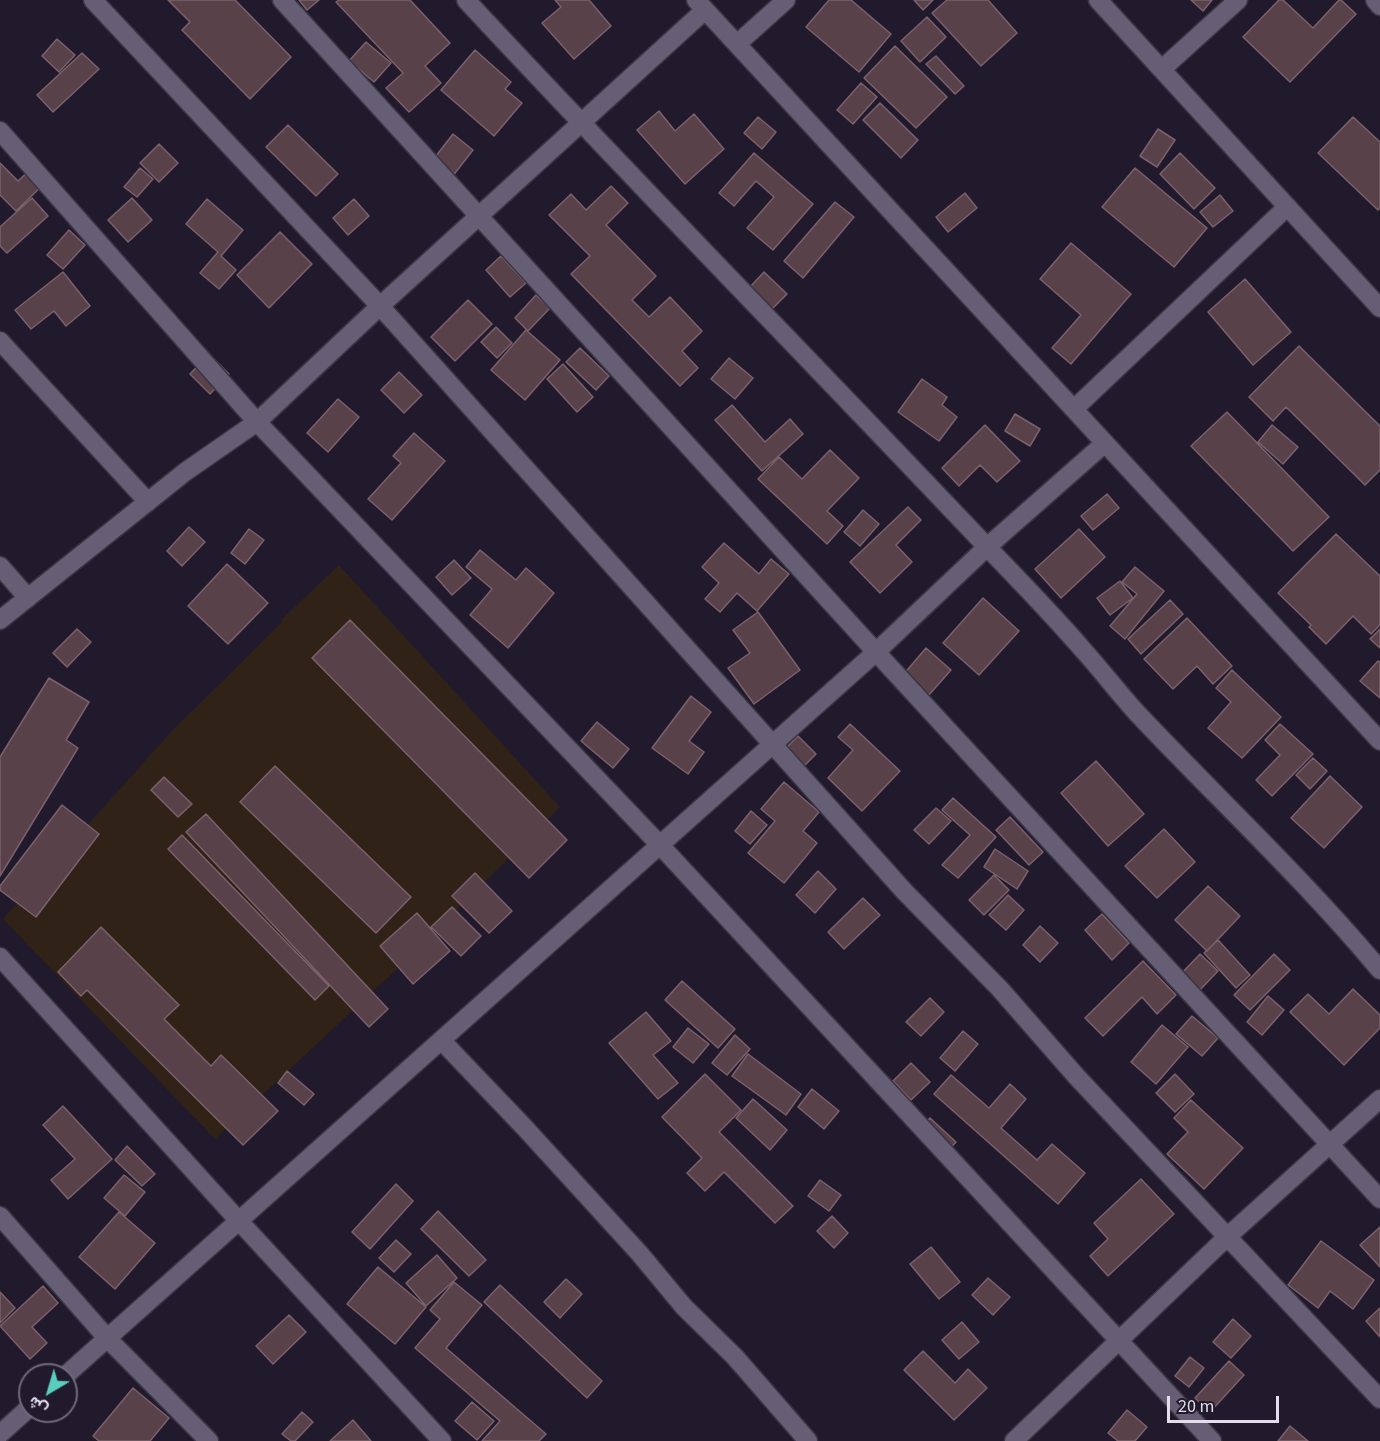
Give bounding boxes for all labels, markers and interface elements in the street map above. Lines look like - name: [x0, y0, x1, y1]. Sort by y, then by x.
- north arrow: [18, 1363, 78, 1423]
- scale bar: [1170, 1384, 1282, 1422]
- text: ش: [24, 1391, 53, 1420]
- text: 20 m: [1178, 1394, 1214, 1419]

